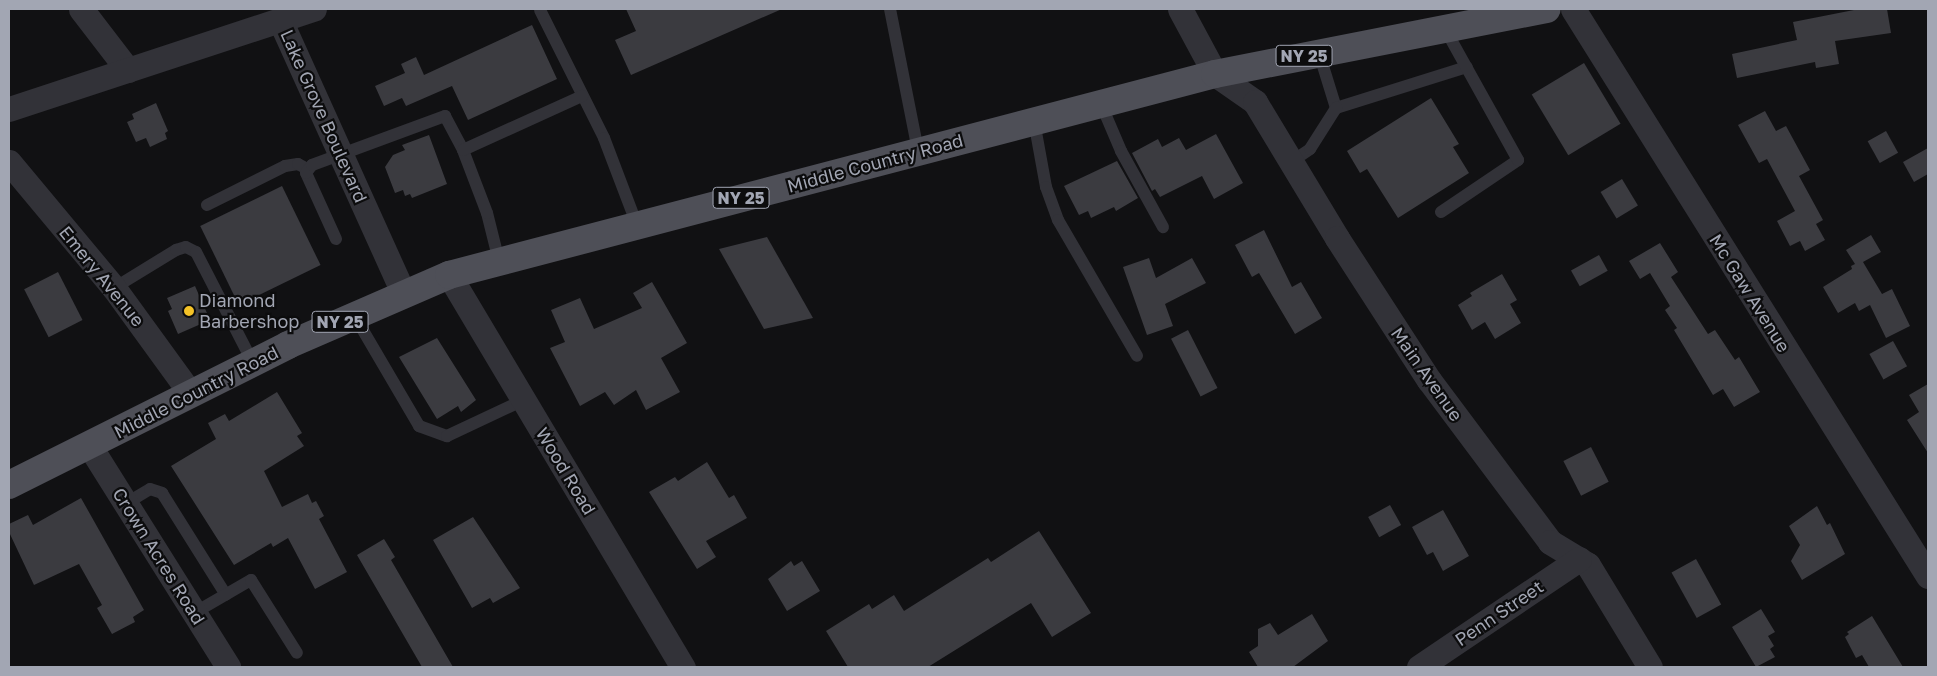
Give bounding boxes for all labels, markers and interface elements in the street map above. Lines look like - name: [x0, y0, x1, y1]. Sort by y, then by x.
- street label: Lake Grove Boulevard: [276, 26, 372, 206]
- road number: NY 25: [1275, 42, 1333, 70]
- street label: Middle Country Road: [785, 129, 965, 197]
- road number: NY 25: [712, 184, 770, 212]
- street label: Emery Avenue: [55, 221, 149, 331]
- street label: Mc Gaw Avenue: [1705, 230, 1795, 356]
- place label: Diamond Barbershop: [199, 290, 299, 332]
- marker: Diamond Barbershop: [183, 305, 195, 317]
- road number: NY 25: [311, 308, 369, 336]
- street label: Main Avenue: [1387, 323, 1467, 425]
- street label: Middle Country Road: [110, 341, 282, 443]
- street label: Wood Road: [532, 424, 600, 518]
- street label: Crown Acres Road: [108, 484, 210, 628]
- street label: Penn Street: [1451, 576, 1547, 650]

